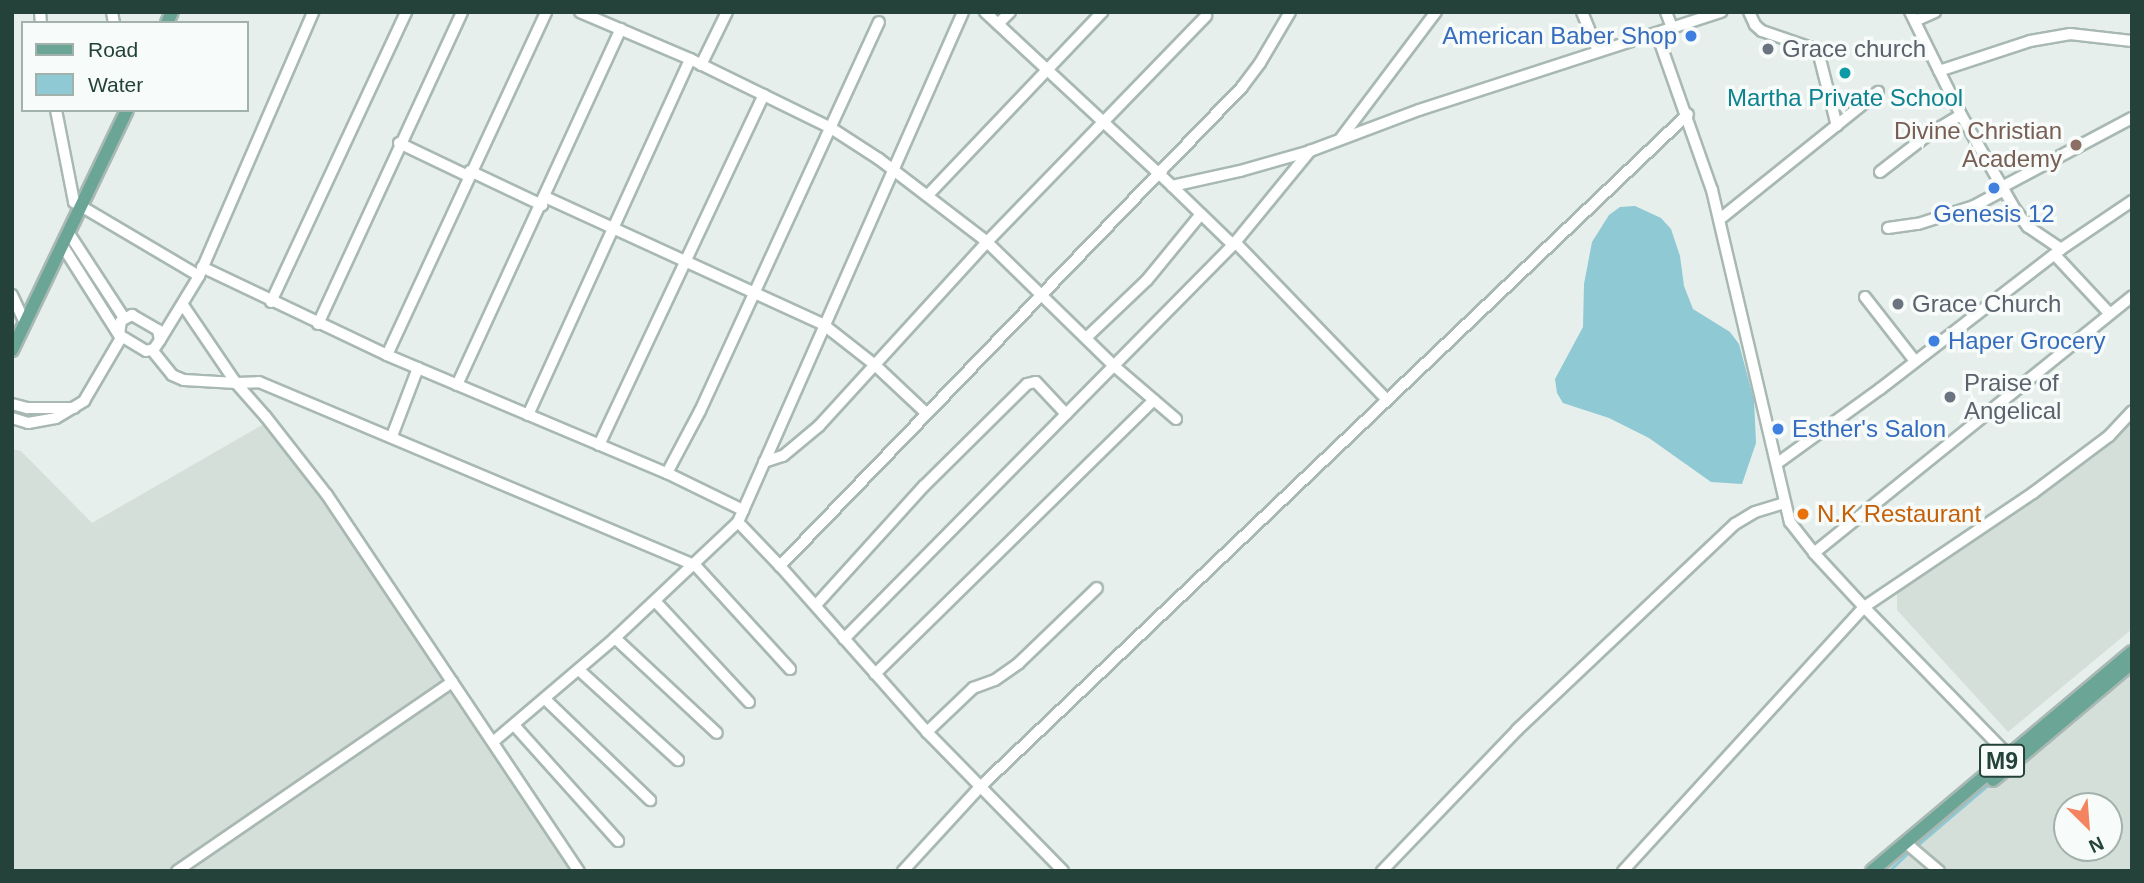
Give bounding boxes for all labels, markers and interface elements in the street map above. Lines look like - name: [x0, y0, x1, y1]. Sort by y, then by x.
- legend: [21, 21, 248, 112]
- place label: American Baber Shop: [1442, 22, 1677, 50]
- marker: American Baber Shop: [1683, 28, 1699, 44]
- place label: Grace church: [1782, 35, 1926, 63]
- text: Road: [88, 38, 138, 61]
- marker: Grace church: [1760, 41, 1776, 57]
- marker: Martha Private School: [1837, 65, 1853, 81]
- text: Water: [88, 73, 143, 96]
- place label: Martha Private School: [1727, 84, 1963, 112]
- place label: Divine Christian Academy: [1894, 117, 2062, 173]
- marker: Divine Christian Academy: [2068, 137, 2084, 153]
- marker: Genesis 12: [1986, 180, 2002, 196]
- place label: Genesis 12: [1933, 200, 2055, 228]
- place label: Grace Church: [1912, 290, 2061, 318]
- marker: Grace Church: [1890, 296, 1906, 312]
- place label: Haper Grocery: [1948, 327, 2105, 355]
- marker: Haper Grocery: [1926, 333, 1942, 349]
- place label: Praise of Angelical: [1964, 369, 2061, 425]
- marker: Praise of Angelical: [1942, 389, 1958, 405]
- place label: Esther's Salon: [1792, 415, 1946, 443]
- marker: Esther's Salon: [1770, 421, 1786, 437]
- place label: N.K Restaurant: [1817, 500, 1981, 528]
- marker: N.K Restaurant: [1795, 506, 1811, 522]
- road number: M9: [1978, 741, 2026, 780]
- north arrow: [2053, 792, 2123, 862]
- text: N: [2086, 832, 2107, 857]

